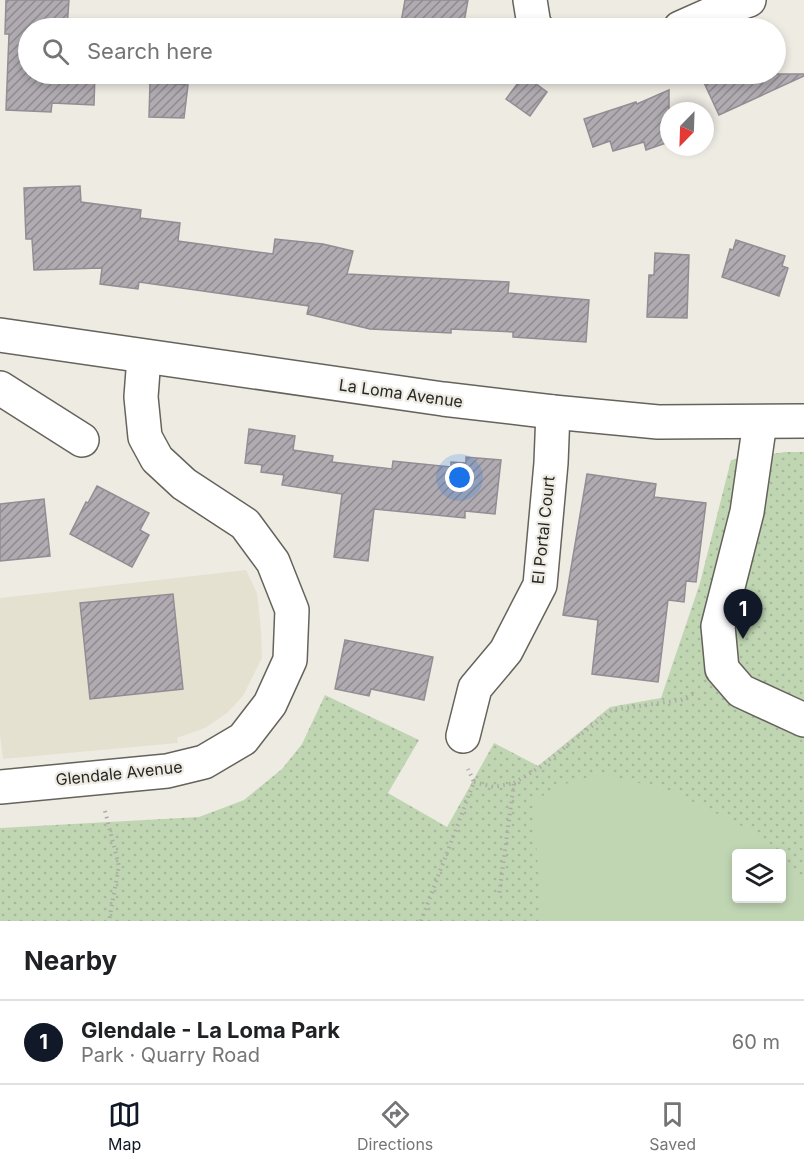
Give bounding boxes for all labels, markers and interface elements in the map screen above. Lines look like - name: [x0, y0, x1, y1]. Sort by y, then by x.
- search box: [18, 18, 786, 84]
- icon: search: [39, 35, 72, 68]
- text: Search here: [87, 38, 213, 64]
- north arrow: [660, 102, 714, 156]
- street label: La Loma Avenue: [338, 374, 464, 412]
- your location: [445, 463, 474, 492]
- street label: El Portal Court: [527, 475, 559, 585]
- pin: 1: [724, 590, 762, 639]
- street label: Glendale Avenue: [55, 756, 183, 790]
- map controls: [732, 849, 786, 903]
- button: layers: [732, 849, 786, 903]
- text: Nearby: [24, 945, 117, 976]
- text: Glendale - La Loma Park: [81, 1017, 340, 1043]
- text: 1: [39, 1030, 48, 1054]
- text: 60 m: [732, 1030, 780, 1054]
- text: Park · Quarry Road: [81, 1043, 260, 1067]
- tab: Map: [108, 1098, 141, 1154]
- tab: Directions: [357, 1098, 433, 1154]
- tab: Saved: [649, 1098, 696, 1154]

